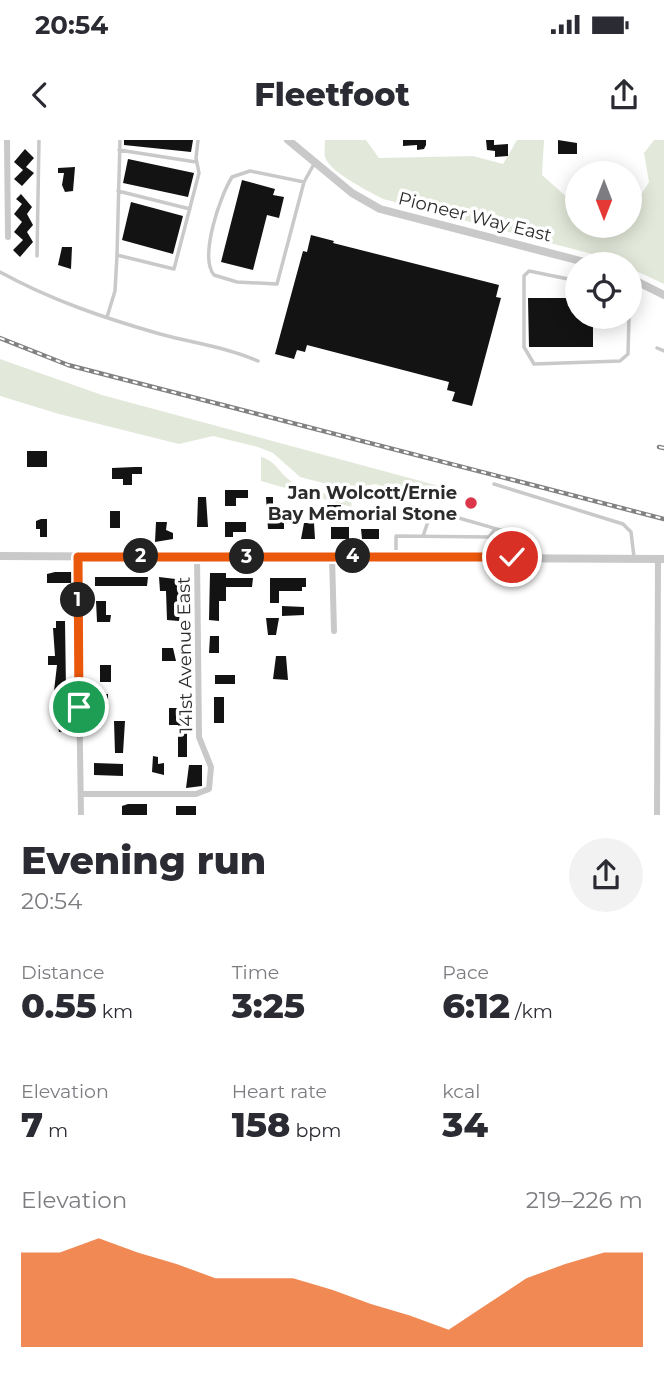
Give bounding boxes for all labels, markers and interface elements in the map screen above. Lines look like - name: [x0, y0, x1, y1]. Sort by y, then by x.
- text: 20:54: [35, 9, 108, 41]
- text: Fleetfoot: [254, 75, 410, 114]
- icon: back: [21, 76, 59, 114]
- icon: share: [605, 76, 643, 114]
- north arrow: [565, 161, 642, 238]
- map controls: [565, 161, 642, 329]
- street label: Pioneer Way East: [396, 187, 554, 247]
- button: locate: [565, 252, 642, 329]
- place label: Jan Wolcott/Ernie Bay Memorial Stone: [268, 482, 457, 525]
- marker: Jan Wolcott/Ernie Bay Memorial Stone: [463, 495, 479, 511]
- pin: [482, 527, 542, 587]
- pin: 2: [124, 538, 158, 574]
- pin: 4: [336, 538, 370, 574]
- icon: check: [493, 538, 531, 576]
- pin: 3: [230, 540, 264, 574]
- text: 2: [135, 544, 146, 567]
- text: 4: [346, 544, 359, 567]
- text: 3: [241, 545, 252, 568]
- street label: 141st Avenue East: [173, 577, 197, 733]
- pin: 1: [60, 582, 96, 617]
- text: 1: [74, 588, 81, 611]
- pin: [49, 677, 109, 737]
- icon: arrive: [60, 688, 98, 726]
- text: Evening run: [21, 837, 266, 884]
- button: share: [569, 838, 643, 912]
- text: 20:54: [21, 887, 82, 915]
- text: Distance: [21, 961, 104, 984]
- text: Time: [232, 961, 279, 984]
- text: Pace: [442, 961, 489, 984]
- text: 0.55: [21, 984, 97, 1027]
- text: 3:25: [232, 984, 305, 1027]
- text: 6:12: [442, 984, 510, 1027]
- text: km: [97, 1000, 133, 1023]
- text: /km: [510, 1000, 553, 1023]
- text: Elevation: [21, 1080, 109, 1103]
- text: Heart rate: [232, 1080, 327, 1103]
- text: kcal: [442, 1080, 480, 1103]
- text: 7: [21, 1103, 43, 1146]
- text: 158: [232, 1103, 291, 1146]
- text: 34: [442, 1103, 488, 1146]
- text: m: [43, 1119, 68, 1142]
- text: bpm: [291, 1119, 341, 1142]
- text: Elevation: [21, 1186, 127, 1214]
- text: 219–226 m: [526, 1186, 643, 1214]

